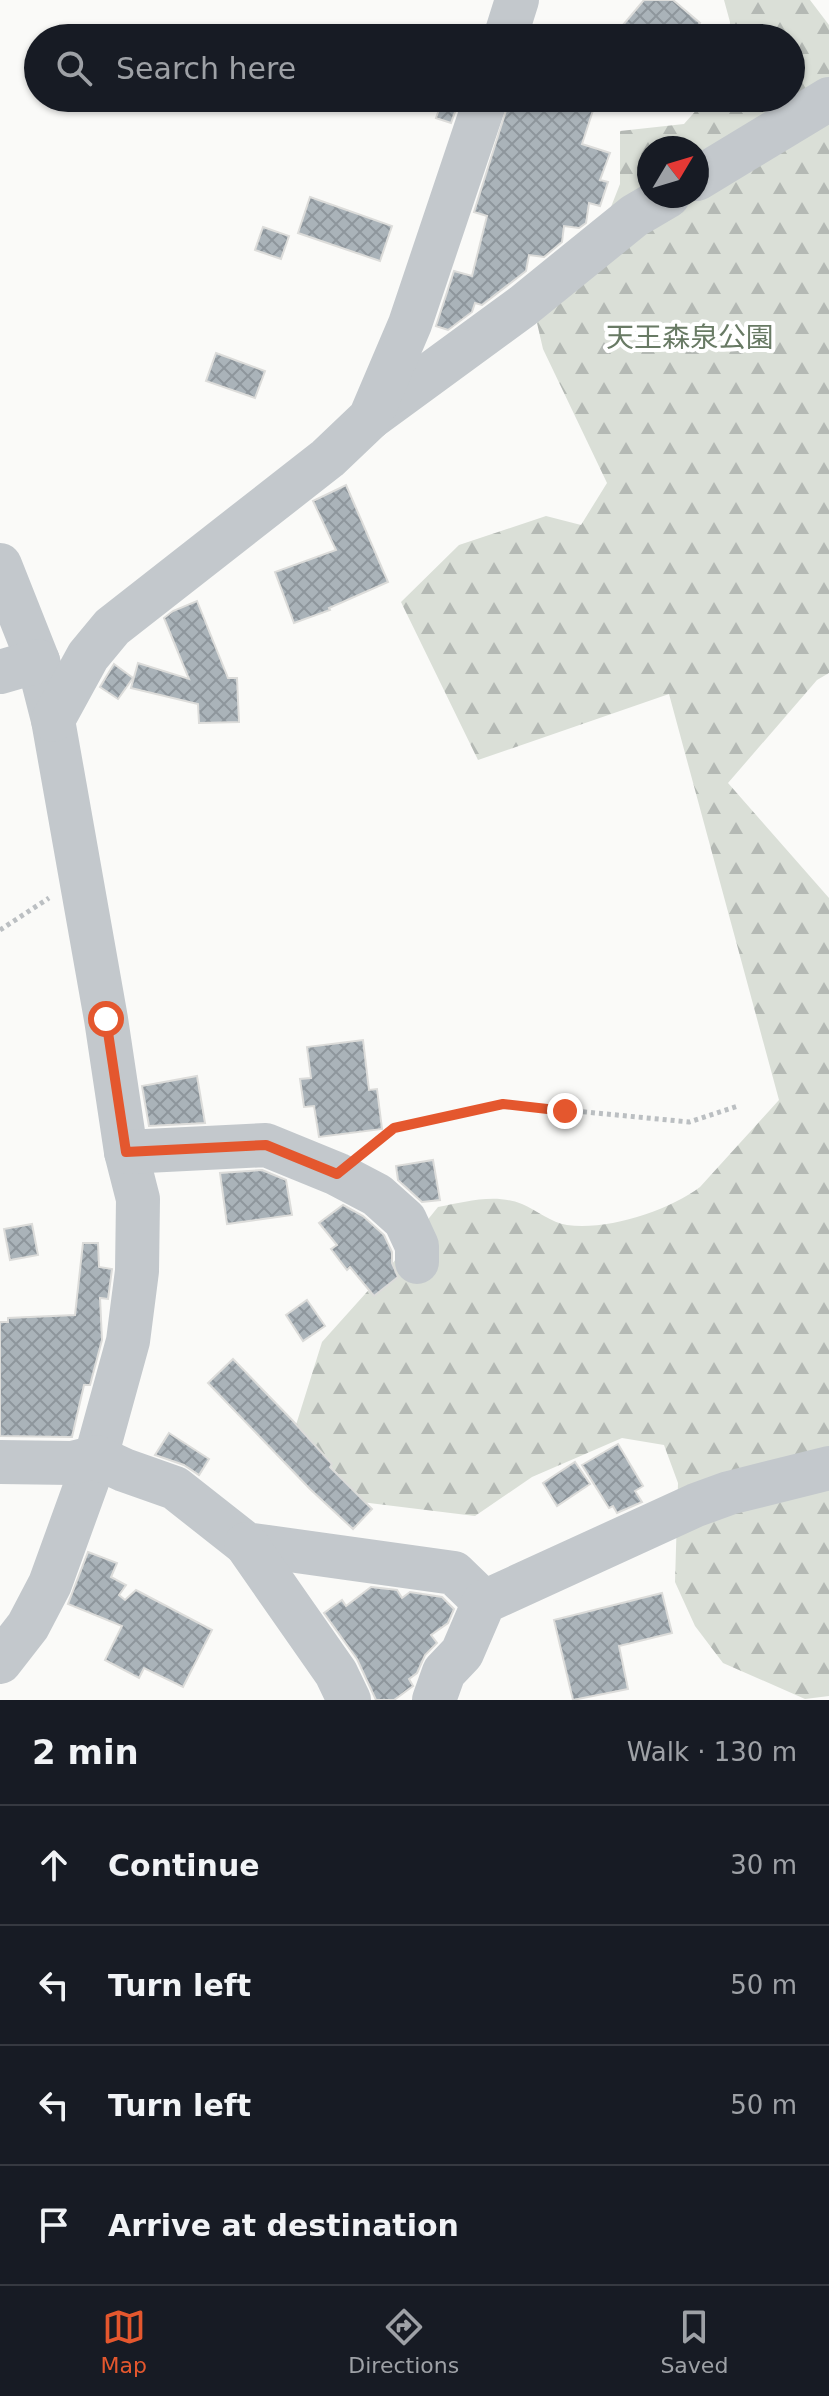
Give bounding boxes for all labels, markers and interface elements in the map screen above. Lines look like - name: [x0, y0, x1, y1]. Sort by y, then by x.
- search box: [24, 24, 805, 112]
- icon: search: [52, 46, 96, 90]
- text: Search here: [116, 51, 296, 86]
- north arrow: [637, 136, 709, 208]
- park label: 天王森泉公園: [606, 321, 774, 354]
- route start: [88, 1001, 124, 1037]
- route end: [547, 1093, 583, 1129]
- text: 2 min: [32, 1732, 139, 1772]
- text: Walk · 130 m: [627, 1737, 797, 1767]
- icon: ahead: [32, 1843, 76, 1887]
- text: Continue: [108, 1848, 260, 1883]
- text: 30 m: [730, 1850, 797, 1880]
- icon: left: [32, 1963, 76, 2007]
- text: Turn left: [108, 1968, 251, 2003]
- text: 50 m: [730, 1970, 797, 2000]
- icon: left: [32, 2083, 76, 2127]
- text: Turn left: [108, 2088, 251, 2123]
- text: 50 m: [730, 2090, 797, 2120]
- icon: arrive: [32, 2203, 76, 2247]
- text: Arrive at destination: [108, 2208, 459, 2243]
- tab: Map: [101, 2305, 147, 2378]
- tab: Directions: [348, 2305, 459, 2378]
- tab: Saved: [660, 2305, 728, 2378]

